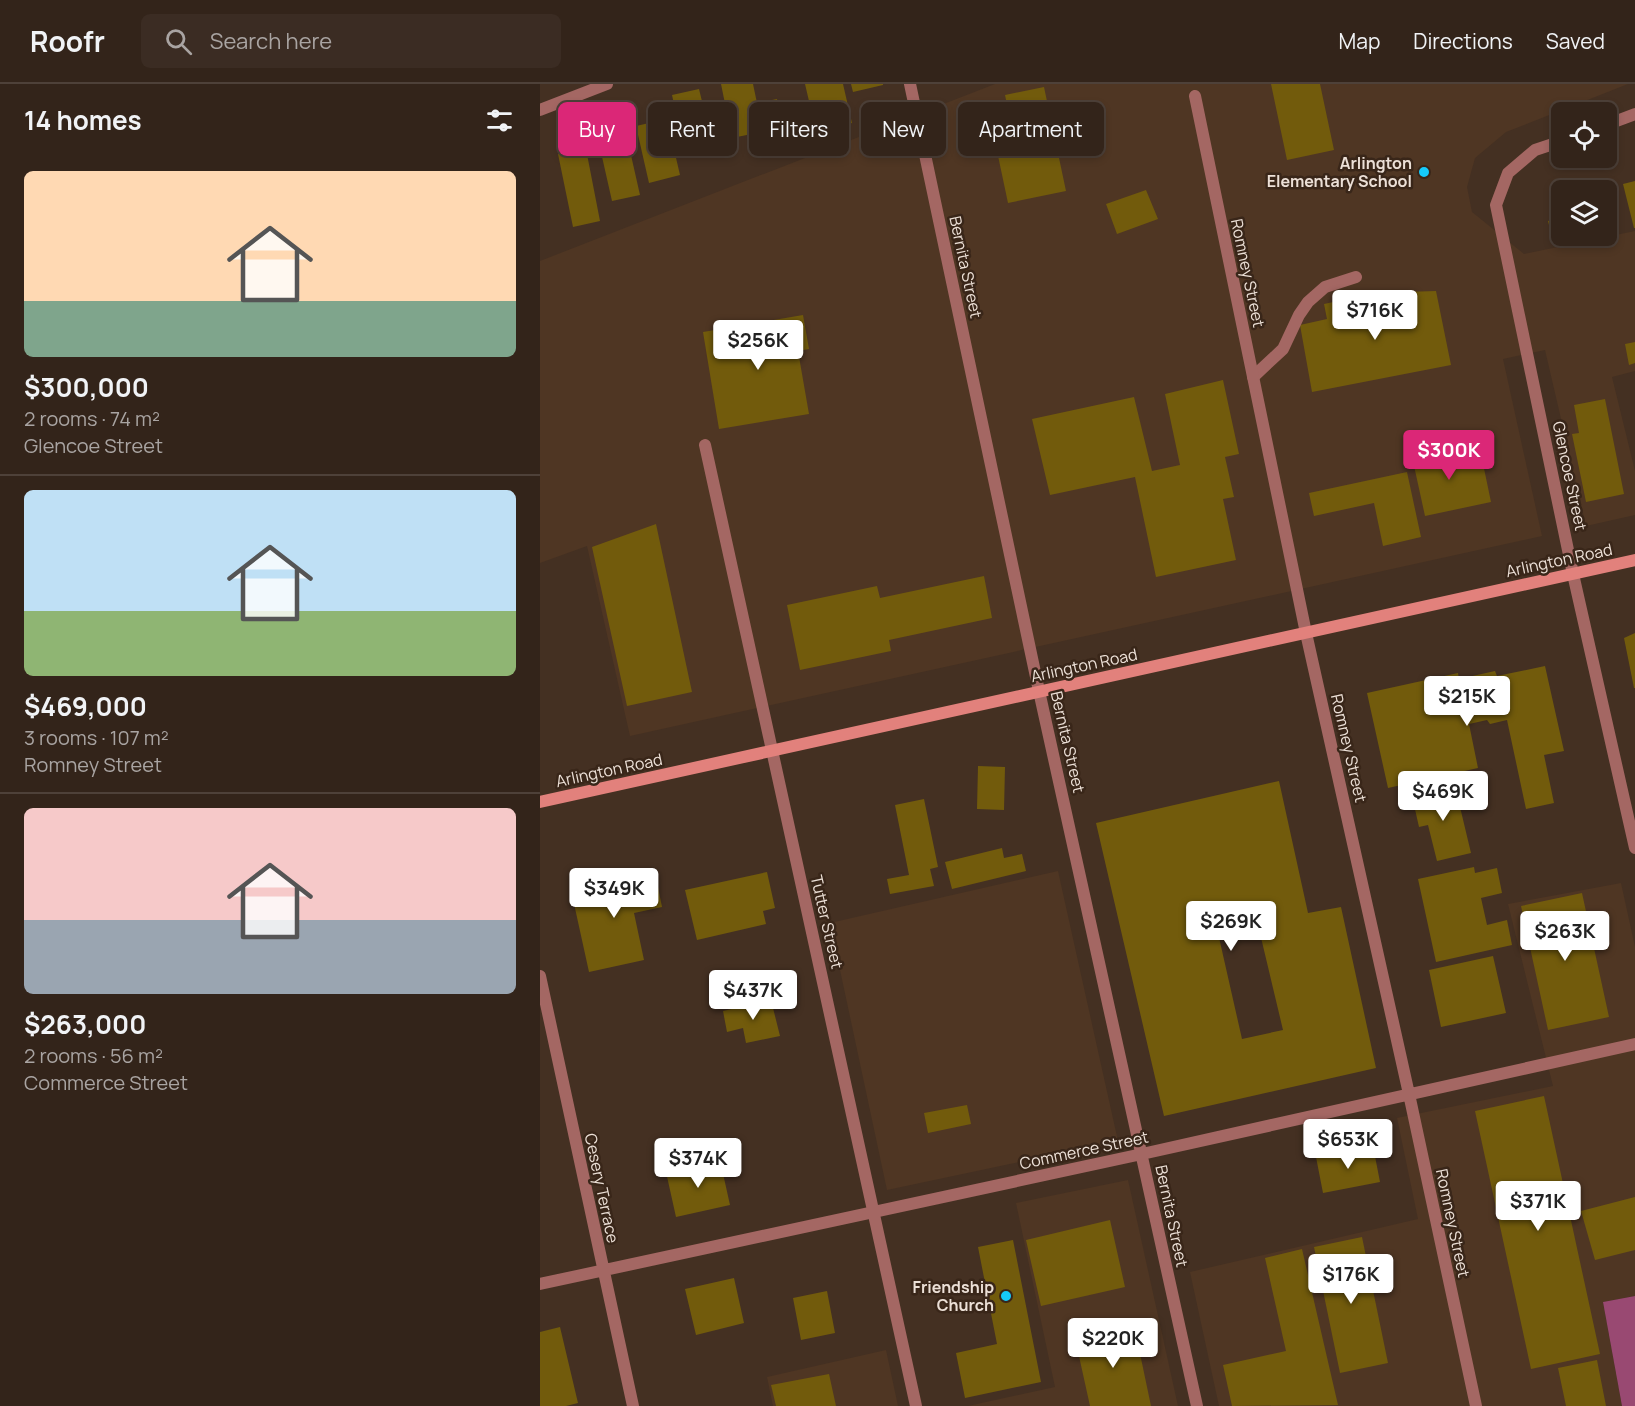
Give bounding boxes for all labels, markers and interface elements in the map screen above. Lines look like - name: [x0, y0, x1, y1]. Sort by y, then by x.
- search box: [141, 14, 561, 68]
- text: Roofr: [30, 22, 105, 60]
- icon: search: [162, 25, 195, 58]
- text: Search here: [210, 26, 332, 56]
- text: Map: [1339, 27, 1380, 55]
- text: Directions: [1413, 27, 1513, 55]
- text: Saved: [1546, 27, 1605, 55]
- text: 14 homes: [24, 102, 142, 138]
- chip: Buy: [558, 102, 636, 156]
- chip: Rent: [648, 102, 737, 156]
- chip: Filters: [749, 102, 849, 156]
- chip: New: [861, 102, 946, 156]
- chip: Apartment: [958, 102, 1104, 156]
- map controls: [1551, 102, 1617, 246]
- button: locate: [1551, 102, 1617, 168]
- icon: filters: [483, 104, 516, 137]
- place label: Arlington Elementary School: [1267, 152, 1412, 192]
- marker: Arlington Elementary School: [1417, 165, 1431, 179]
- button: layers: [1551, 180, 1617, 246]
- icon: home: [216, 210, 324, 318]
- street label: Bernita Street: [944, 214, 988, 320]
- street label: Romney Street: [1226, 217, 1270, 329]
- pin: $716K: [1333, 290, 1417, 341]
- text: $716K: [1346, 296, 1404, 323]
- pin: $256K: [716, 320, 800, 371]
- text: $256K: [727, 326, 789, 353]
- text: $300,000: [24, 369, 149, 405]
- text: 2 rooms · 74 m²: [24, 405, 160, 432]
- street label: Glencoe Street: [1548, 419, 1592, 533]
- pin: $300K: [1407, 430, 1491, 481]
- text: Glencoe Street: [24, 432, 163, 459]
- text: $300K: [1417, 436, 1481, 463]
- icon: home: [216, 529, 324, 637]
- street label: Arlington Road: [1504, 538, 1614, 582]
- street label: Arlington Road: [1029, 643, 1139, 687]
- pin: $215K: [1425, 676, 1509, 727]
- text: $215K: [1438, 682, 1496, 709]
- text: $469,000: [24, 688, 147, 724]
- street label: Bernita Street: [1046, 689, 1090, 795]
- street label: Romney Street: [1326, 692, 1372, 804]
- text: 3 rooms · 107 m²: [24, 724, 169, 751]
- street label: Arlington Road: [554, 748, 664, 792]
- text: Romney Street: [24, 751, 162, 778]
- pin: $469K: [1401, 771, 1485, 822]
- text: $469K: [1412, 777, 1474, 804]
- icon: home: [216, 847, 324, 955]
- pin: $349K: [572, 868, 656, 919]
- street label: Tutter Street: [806, 873, 848, 971]
- text: $349K: [583, 874, 645, 901]
- pin: $269K: [1189, 901, 1273, 952]
- text: $269K: [1200, 907, 1262, 934]
- pin: $263K: [1523, 911, 1607, 962]
- text: $263K: [1534, 917, 1596, 944]
- pin: $437K: [711, 970, 795, 1021]
- text: $437K: [723, 976, 783, 1003]
- text: $263,000: [24, 1006, 146, 1042]
- text: 2 rooms · 56 m²: [24, 1042, 163, 1069]
- text: Commerce Street: [24, 1069, 188, 1096]
- pin: $653K: [1306, 1119, 1390, 1170]
- text: $653K: [1317, 1125, 1379, 1152]
- street label: Commerce Street: [1018, 1126, 1150, 1174]
- street label: Cesery Terrace: [580, 1131, 624, 1245]
- pin: $374K: [656, 1138, 740, 1189]
- text: $374K: [668, 1144, 728, 1171]
- street label: Bernita Street: [1150, 1163, 1194, 1269]
- street label: Romney Street: [1431, 1167, 1475, 1279]
- pin: $371K: [1496, 1181, 1580, 1232]
- text: $371K: [1510, 1187, 1566, 1214]
- pin: $176K: [1309, 1254, 1393, 1305]
- text: $176K: [1322, 1260, 1380, 1287]
- place label: Friendship Church: [913, 1276, 994, 1316]
- marker: Friendship Church: [999, 1289, 1013, 1303]
- pin: $220K: [1071, 1318, 1155, 1369]
- text: $220K: [1082, 1324, 1144, 1351]

